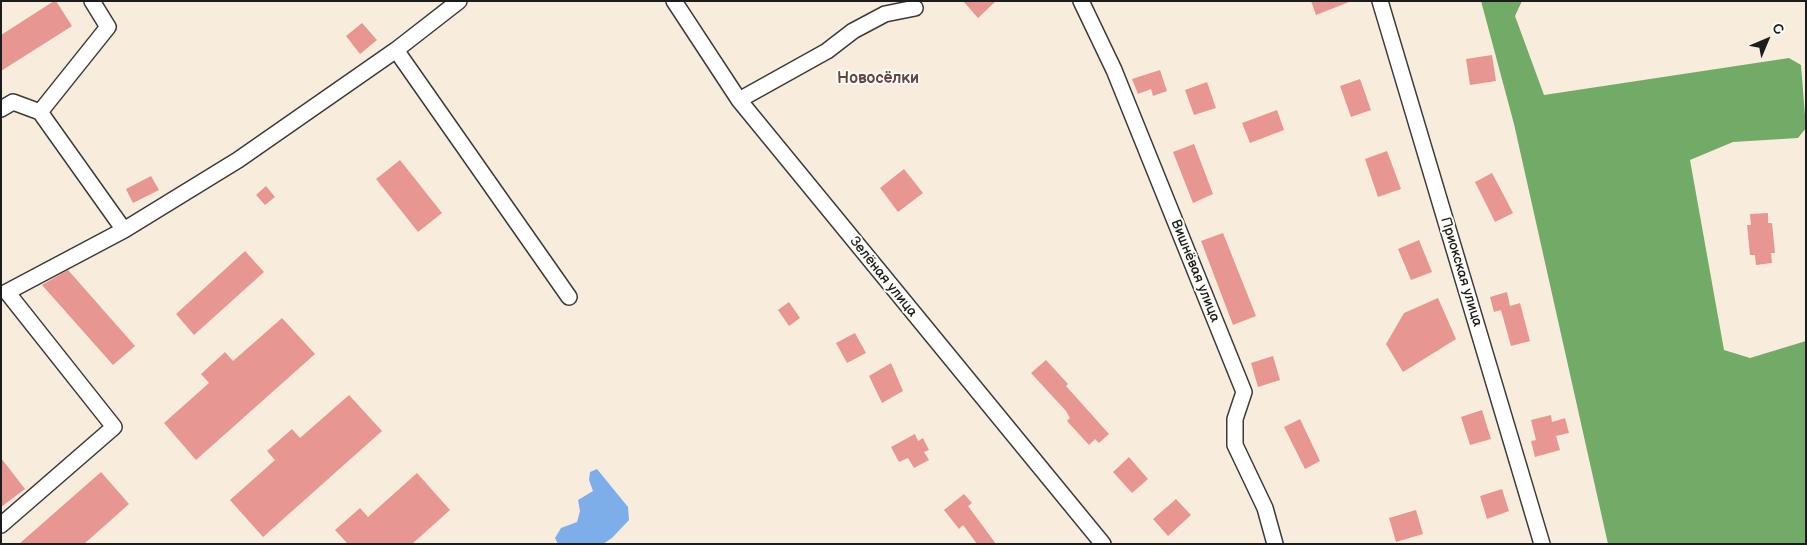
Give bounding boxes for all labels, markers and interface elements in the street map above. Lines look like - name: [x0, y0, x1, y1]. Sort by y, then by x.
- north arrow: [1742, 15, 1792, 65]
- text: С: [1769, 20, 1787, 38]
- district label: Новосёлки: [837, 69, 919, 89]
- street label: Приокская улица: [1436, 215, 1486, 329]
- street label: Вишнёвая улица: [1167, 217, 1223, 325]
- street label: Зелёная улица: [846, 234, 920, 320]

